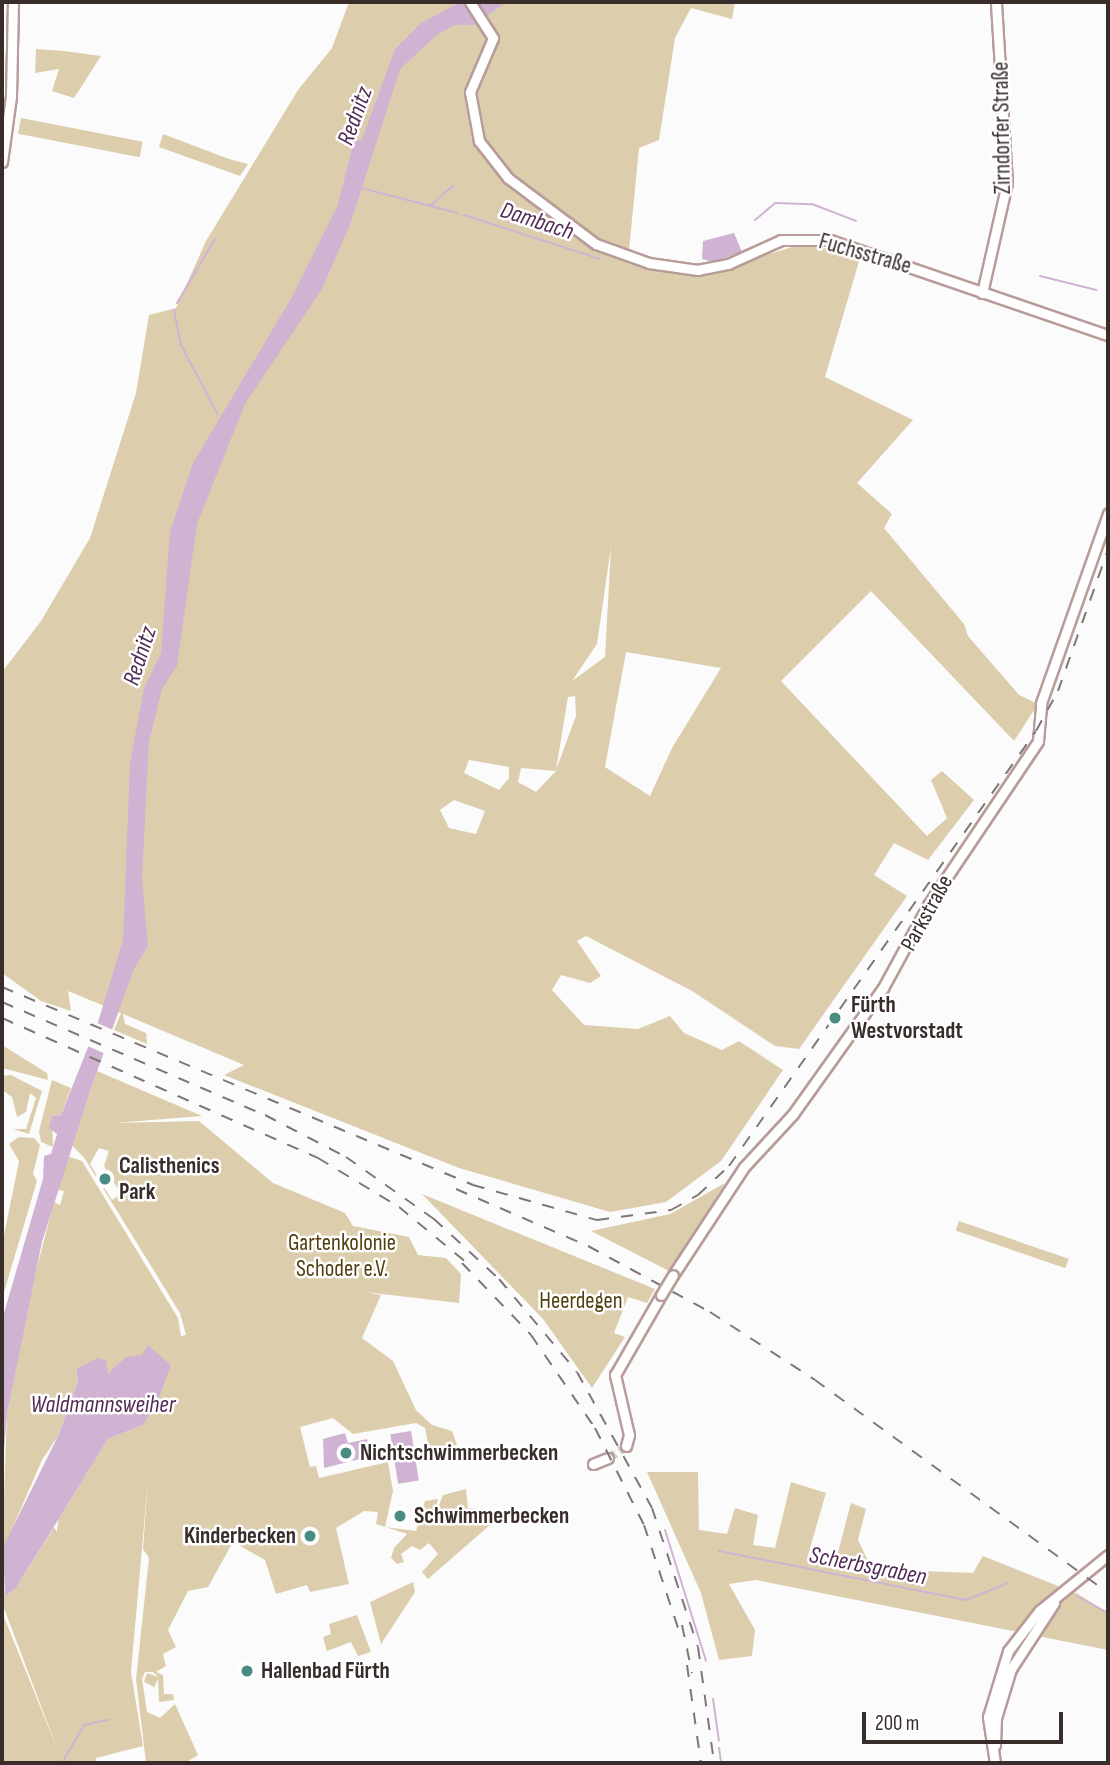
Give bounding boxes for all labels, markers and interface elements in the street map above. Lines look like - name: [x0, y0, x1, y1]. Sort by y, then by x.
- street label: Zirndorfer Straße: [987, 61, 1017, 195]
- water label: Rednitz: [331, 83, 379, 149]
- water label: Dambach: [497, 196, 577, 246]
- street label: Fuchsstraße: [816, 228, 914, 280]
- water label: Rednitz: [117, 623, 163, 689]
- street label: Parkstraße: [895, 870, 959, 956]
- place label: Fürth Westvorstadt: [851, 991, 963, 1045]
- marker: Fürth Westvorstadt: [825, 1008, 845, 1028]
- place label: Calisthenics Park: [119, 1152, 220, 1206]
- marker: Calisthenics Park: [97, 1171, 113, 1187]
- park label: Gartenkolonie Schoder e.V.: [288, 1229, 396, 1283]
- park label: Heerdegen: [539, 1287, 623, 1315]
- water label: Waldmannsweiher: [31, 1391, 175, 1419]
- place label: Nichtschwimmerbecken: [360, 1439, 558, 1467]
- marker: Nichtschwimmerbecken: [338, 1445, 354, 1461]
- place label: Schwimmerbecken: [414, 1502, 569, 1530]
- marker: Schwimmerbecken: [392, 1508, 408, 1524]
- place label: Kinderbecken: [184, 1522, 296, 1550]
- marker: Kinderbecken: [302, 1528, 318, 1544]
- water label: Scherbsgraben: [807, 1541, 929, 1591]
- place label: Hallenbad Fürth: [261, 1657, 390, 1685]
- marker: Hallenbad Fürth: [239, 1663, 255, 1679]
- scale bar: [865, 1698, 1066, 1742]
- text: 200 m: [875, 1711, 919, 1736]

